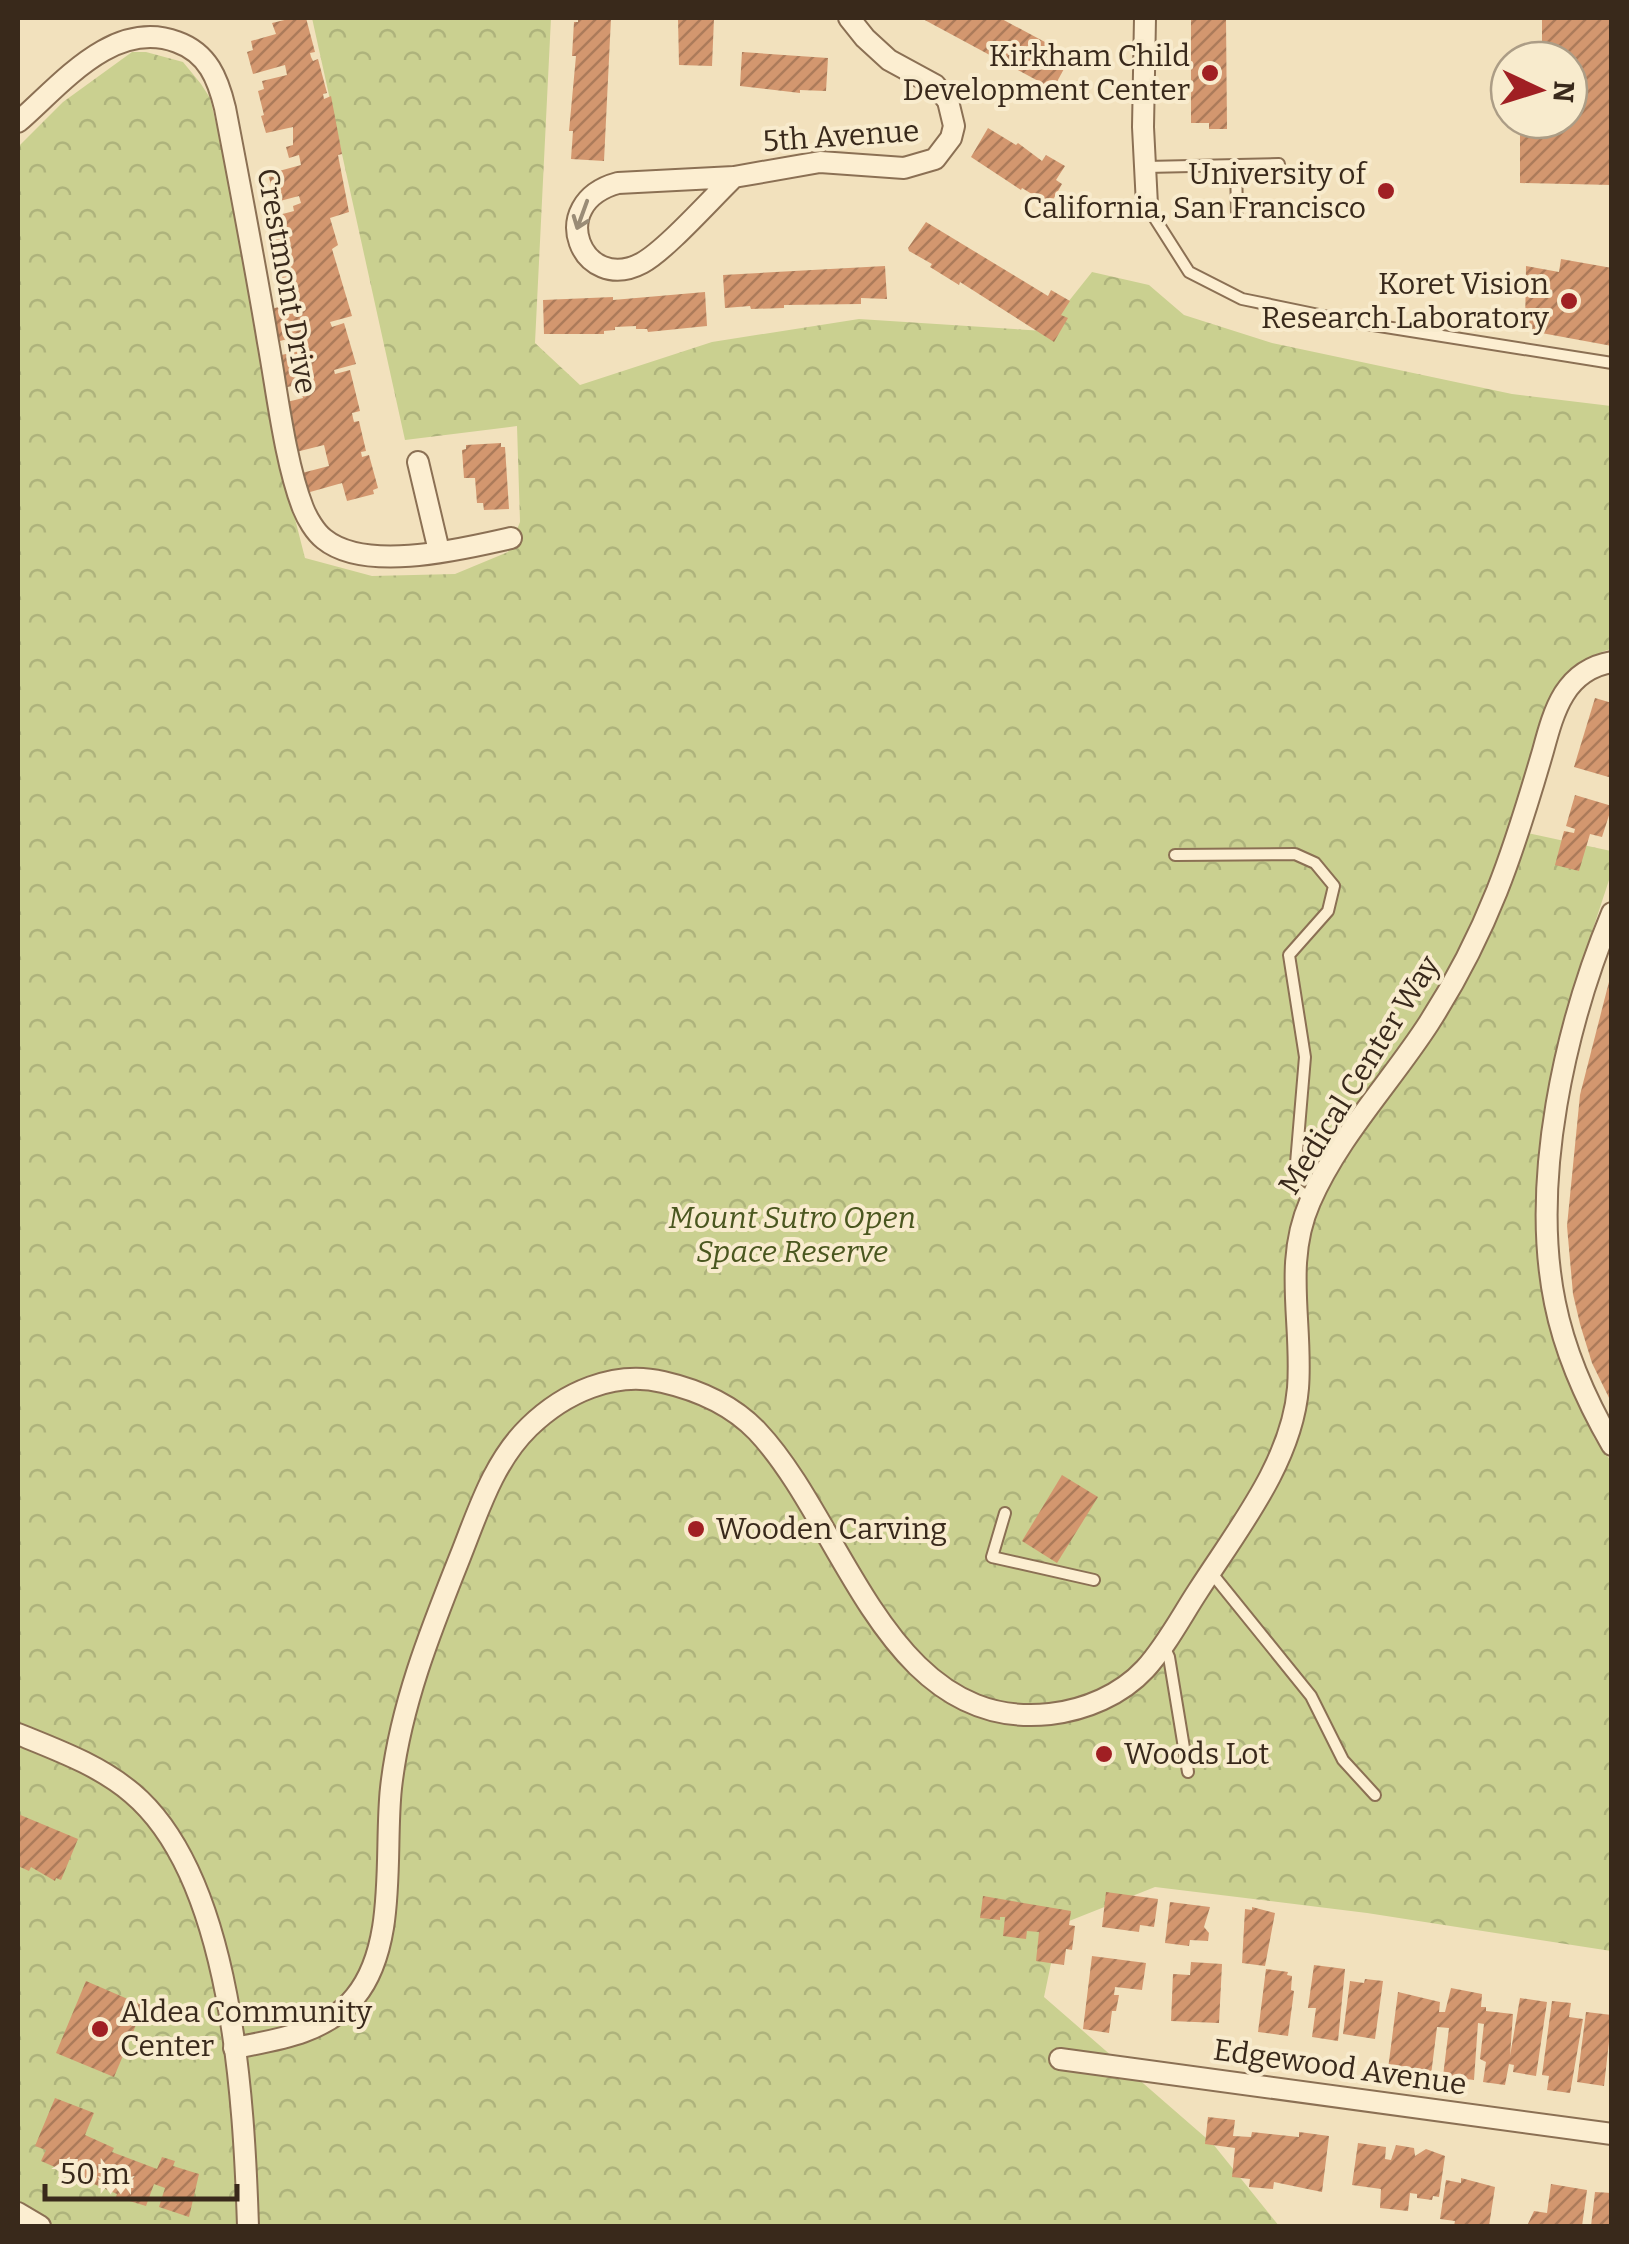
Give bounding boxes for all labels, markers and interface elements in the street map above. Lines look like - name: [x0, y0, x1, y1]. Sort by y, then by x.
- place label: Kirkham Child Development Center: [902, 38, 1190, 108]
- north arrow: [1489, 40, 1589, 140]
- marker: Kirkham Child Development Center: [1199, 62, 1221, 84]
- text: N: [1546, 80, 1581, 104]
- street label: 5th Avenue: [762, 113, 920, 159]
- place label: University of California, San Francisco: [1023, 156, 1369, 226]
- street label: Crestmont Drive: [249, 165, 325, 397]
- marker: University of California, San Francisco: [1375, 180, 1397, 202]
- one-way arrow: [572, 199, 590, 230]
- place label: Koret Vision Research Laboratory: [1261, 266, 1549, 336]
- marker: Koret Vision Research Laboratory: [1558, 290, 1580, 312]
- street label: Medical Center Way: [1271, 949, 1447, 1201]
- park label: Mount Sutro Open Space Reserve: [668, 1200, 916, 1270]
- place label: Wooden Carving: [716, 1511, 947, 1547]
- marker: Wooden Carving: [685, 1518, 707, 1540]
- place label: Woods Lot: [1124, 1736, 1270, 1772]
- marker: Woods Lot: [1093, 1743, 1115, 1765]
- place label: Aldea Community Center: [120, 1994, 372, 2064]
- marker: Aldea Community Center: [89, 2018, 111, 2040]
- street label: Edgewood Avenue: [1211, 2031, 1469, 2103]
- scale bar: [45, 2139, 238, 2201]
- text: 50 m: [60, 2156, 130, 2192]

